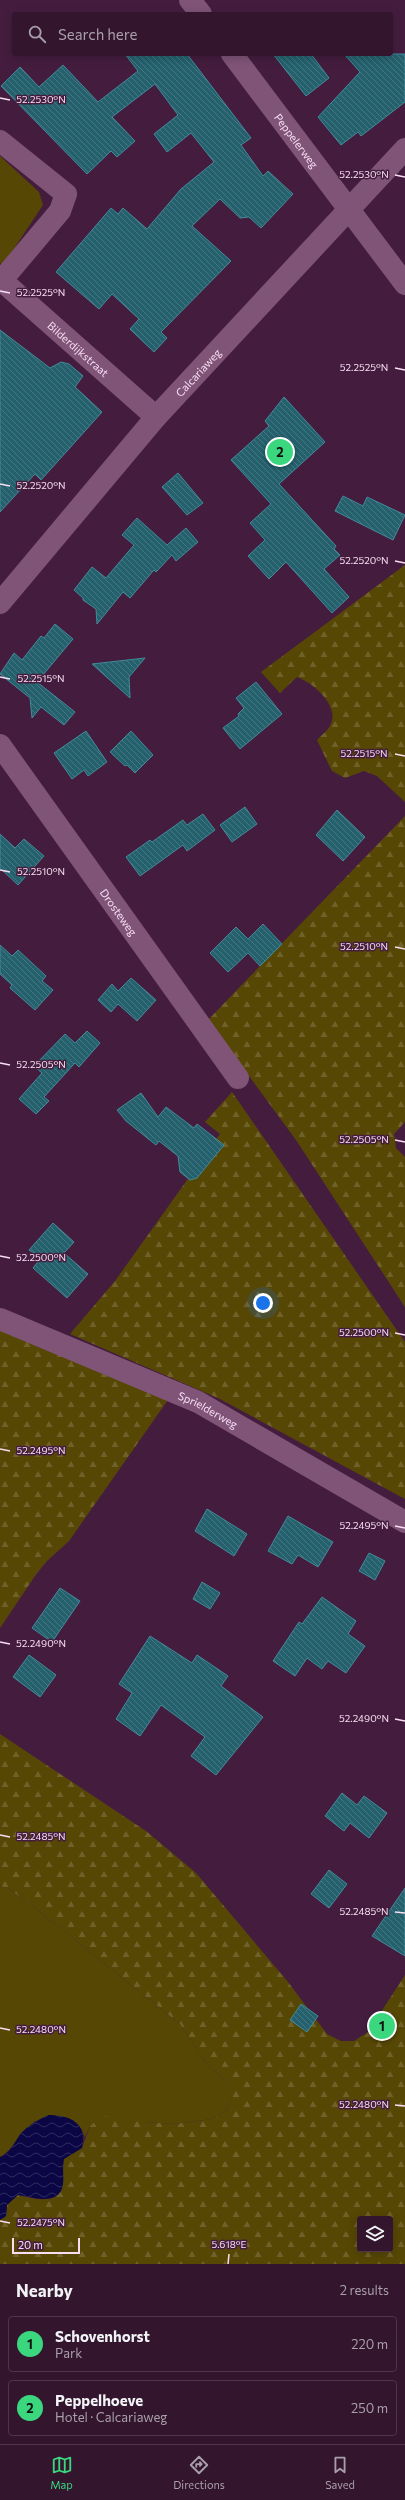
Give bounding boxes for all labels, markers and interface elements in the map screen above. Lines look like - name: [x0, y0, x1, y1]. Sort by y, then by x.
- search box: [12, 12, 393, 56]
- icon: search: [26, 23, 48, 45]
- text: Search here: [58, 25, 137, 43]
- text: 52.2530°N: [16, 93, 66, 105]
- street label: Peppelerweg: [272, 111, 322, 170]
- text: 52.2530°N: [339, 168, 389, 180]
- text: 52.2525°N: [17, 286, 65, 298]
- street label: Bilderdijkstraat: [46, 318, 112, 379]
- street label: Calcariaweg: [172, 345, 223, 399]
- text: 52.2525°N: [340, 361, 388, 373]
- pin: 2: [267, 437, 293, 467]
- text: 52.2520°N: [16, 479, 66, 491]
- text: 52.2520°N: [339, 554, 389, 566]
- text: 52.2515°N: [17, 672, 65, 684]
- text: 52.2515°N: [340, 747, 388, 759]
- text: 52.2510°N: [17, 865, 65, 877]
- street label: Drosteweg: [98, 886, 140, 938]
- text: 52.2510°N: [340, 940, 388, 952]
- text: 52.2505°N: [16, 1058, 66, 1070]
- text: 52.2505°N: [339, 1133, 389, 1145]
- text: 52.2500°N: [16, 1251, 66, 1263]
- your location: [253, 1293, 273, 1313]
- text: 52.2500°N: [339, 1326, 389, 1338]
- street label: Sprielderweg: [176, 1388, 240, 1430]
- text: 52.2495°N: [16, 1444, 66, 1456]
- text: 52.2495°N: [339, 1519, 389, 1531]
- text: 52.2490°N: [16, 1637, 66, 1649]
- text: 52.2490°N: [339, 1712, 389, 1724]
- text: 52.2485°N: [16, 1830, 66, 1842]
- text: 52.2485°N: [339, 1905, 389, 1917]
- pin: 1: [369, 2011, 395, 2041]
- text: 52.2480°N: [16, 2023, 66, 2035]
- text: 52.2480°N: [339, 2098, 389, 2110]
- text: 52.2475°N: [17, 2216, 65, 2228]
- map controls: [357, 2216, 393, 2252]
- button: layers: [357, 2216, 393, 2252]
- scale bar: [12, 2236, 80, 2255]
- text: 20 m: [18, 2238, 43, 2251]
- text: 5.618°E: [212, 2238, 246, 2250]
- text: Nearby: [16, 2280, 73, 2301]
- text: 2 results: [340, 2282, 389, 2298]
- text: Schovenhorst: [55, 2327, 150, 2345]
- text: 1: [27, 2336, 33, 2352]
- text: 220 m: [351, 2336, 388, 2352]
- text: Park: [55, 2345, 82, 2361]
- text: Peppelhoeve: [55, 2391, 143, 2409]
- text: 2: [26, 2400, 34, 2416]
- text: 250 m: [351, 2400, 388, 2416]
- text: Hotel · Calcariaweg: [55, 2409, 167, 2425]
- tab: Map: [50, 2454, 73, 2491]
- tab: Directions: [173, 2454, 225, 2491]
- tab: Saved: [325, 2454, 355, 2491]

